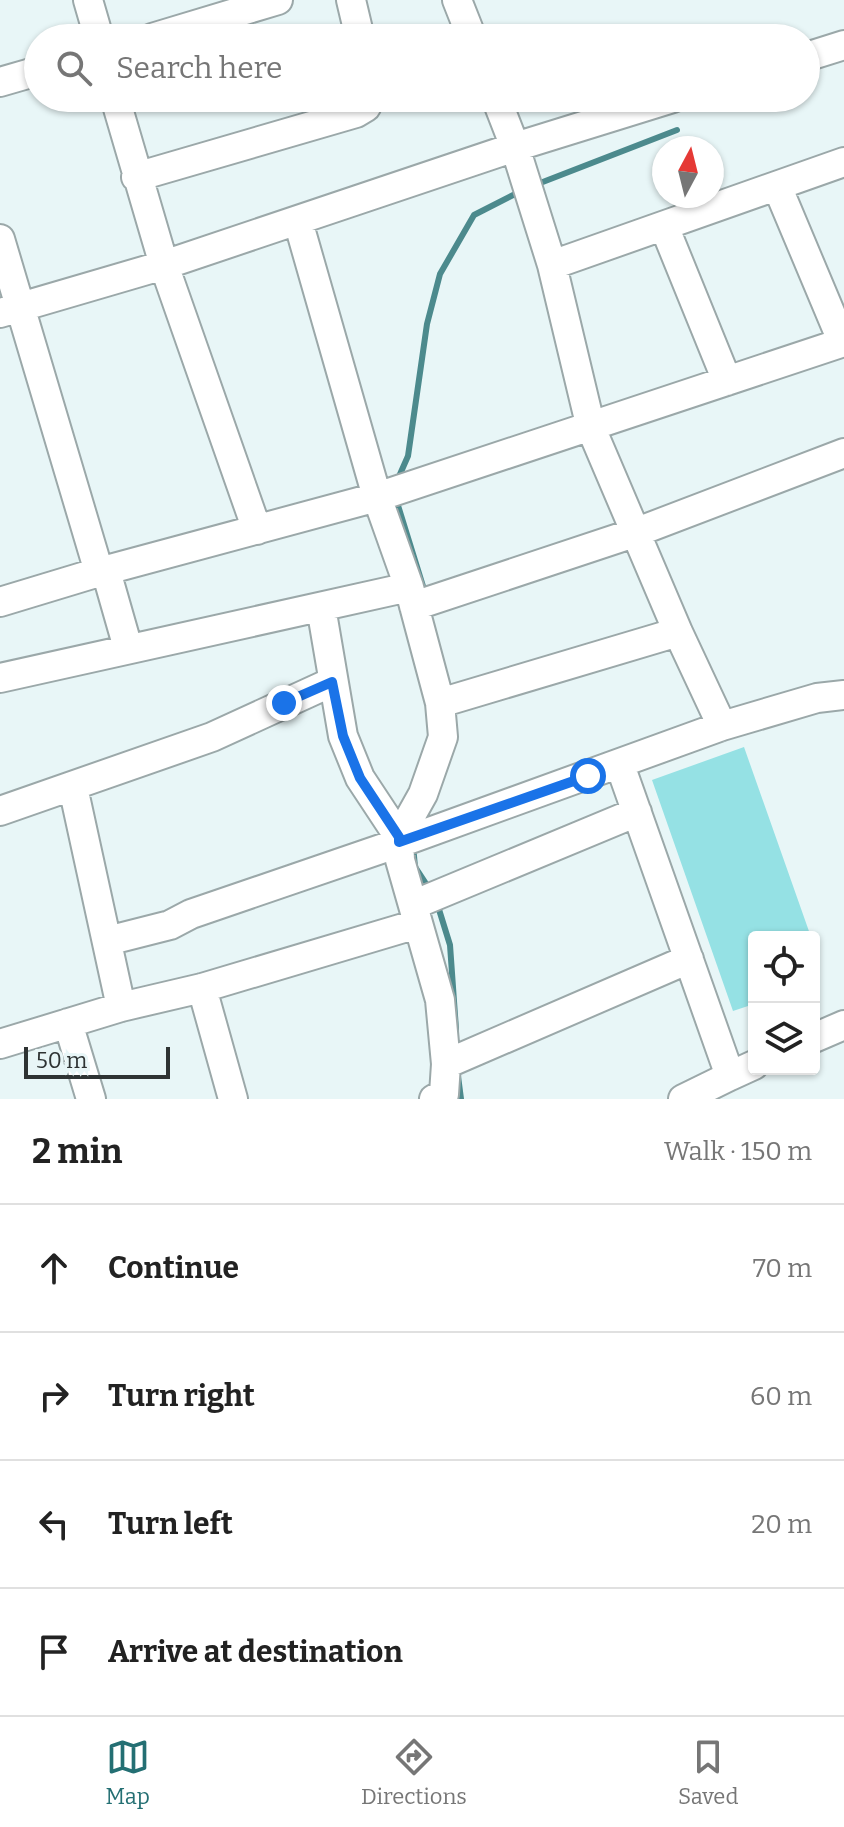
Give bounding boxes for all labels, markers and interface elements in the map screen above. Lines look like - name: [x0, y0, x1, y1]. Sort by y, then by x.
- search box: [24, 24, 820, 112]
- icon: search: [52, 46, 96, 90]
- text: Search here: [116, 50, 283, 86]
- north arrow: [652, 136, 724, 208]
- route end: [266, 685, 302, 721]
- route start: [570, 758, 606, 794]
- map controls: [748, 931, 820, 1075]
- button: locate: [748, 931, 820, 1003]
- button: layers: [748, 1003, 820, 1075]
- scale bar: [24, 1043, 170, 1079]
- text: 50 m: [36, 1047, 87, 1074]
- text: 2 min: [32, 1131, 122, 1172]
- text: Walk · 150 m: [664, 1136, 812, 1167]
- icon: ahead: [32, 1246, 76, 1290]
- text: Continue: [108, 1250, 239, 1286]
- text: 70 m: [753, 1253, 812, 1284]
- icon: right: [32, 1374, 76, 1418]
- text: Turn right: [108, 1378, 255, 1414]
- text: 60 m: [750, 1381, 812, 1412]
- icon: left: [32, 1502, 76, 1546]
- text: Turn left: [108, 1506, 233, 1542]
- text: 20 m: [751, 1509, 812, 1540]
- icon: arrive: [32, 1630, 76, 1674]
- text: Arrive at destination: [108, 1634, 403, 1670]
- tab: Map: [106, 1735, 150, 1810]
- tab: Directions: [361, 1735, 467, 1810]
- tab: Saved: [678, 1735, 738, 1810]

